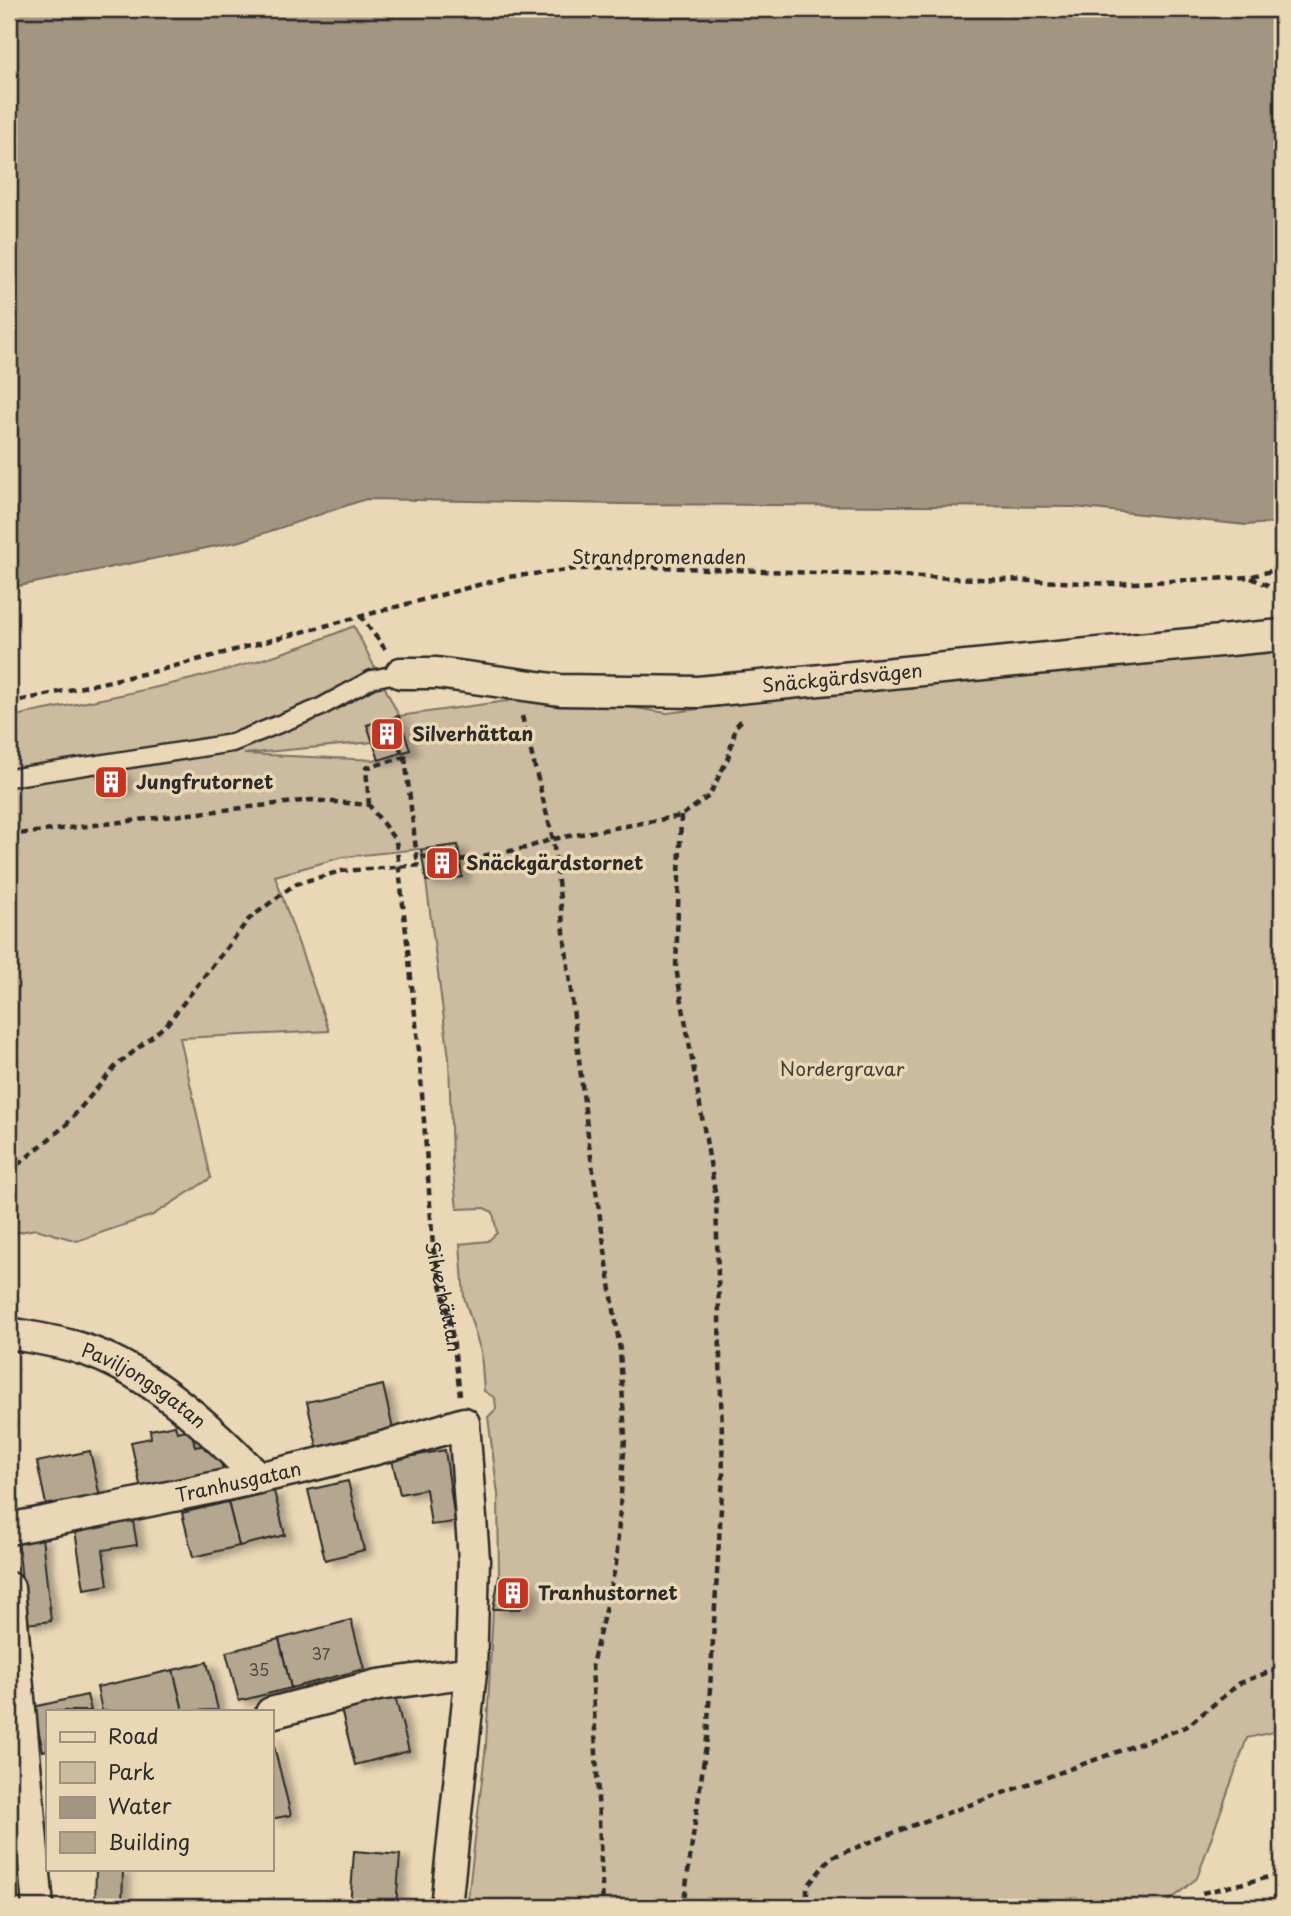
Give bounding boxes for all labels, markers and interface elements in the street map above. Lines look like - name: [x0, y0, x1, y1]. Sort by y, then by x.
- street label: Strandpromenaden: [572, 542, 746, 570]
- street label: Snäckgärdsvägen: [760, 655, 924, 699]
- building icon: Silverhättan: [368, 715, 406, 753]
- place label: Silverhättan: [412, 719, 533, 747]
- building icon: Jungfrutornet: [92, 763, 130, 801]
- place label: Jungfrutornet: [136, 767, 273, 795]
- building icon: Snäckgärdstornet: [423, 844, 461, 882]
- place label: Snäckgärdstornet: [466, 848, 643, 876]
- park label: Nordergravar: [780, 1054, 905, 1082]
- street label: Silverhättan: [419, 1239, 470, 1354]
- street label: Paviljongsgatan: [78, 1335, 213, 1434]
- street label: Tranhusgatan: [173, 1454, 304, 1508]
- building icon: Tranhustornet: [494, 1574, 532, 1612]
- place label: Tranhustornet: [538, 1578, 678, 1606]
- house number: 37: [312, 1641, 331, 1665]
- house number: 35: [249, 1657, 269, 1681]
- legend: [46, 1710, 273, 1870]
- text: Road: [108, 1719, 159, 1751]
- text: Park: [108, 1755, 155, 1787]
- text: Water: [108, 1789, 172, 1821]
- text: Building: [108, 1825, 190, 1857]

